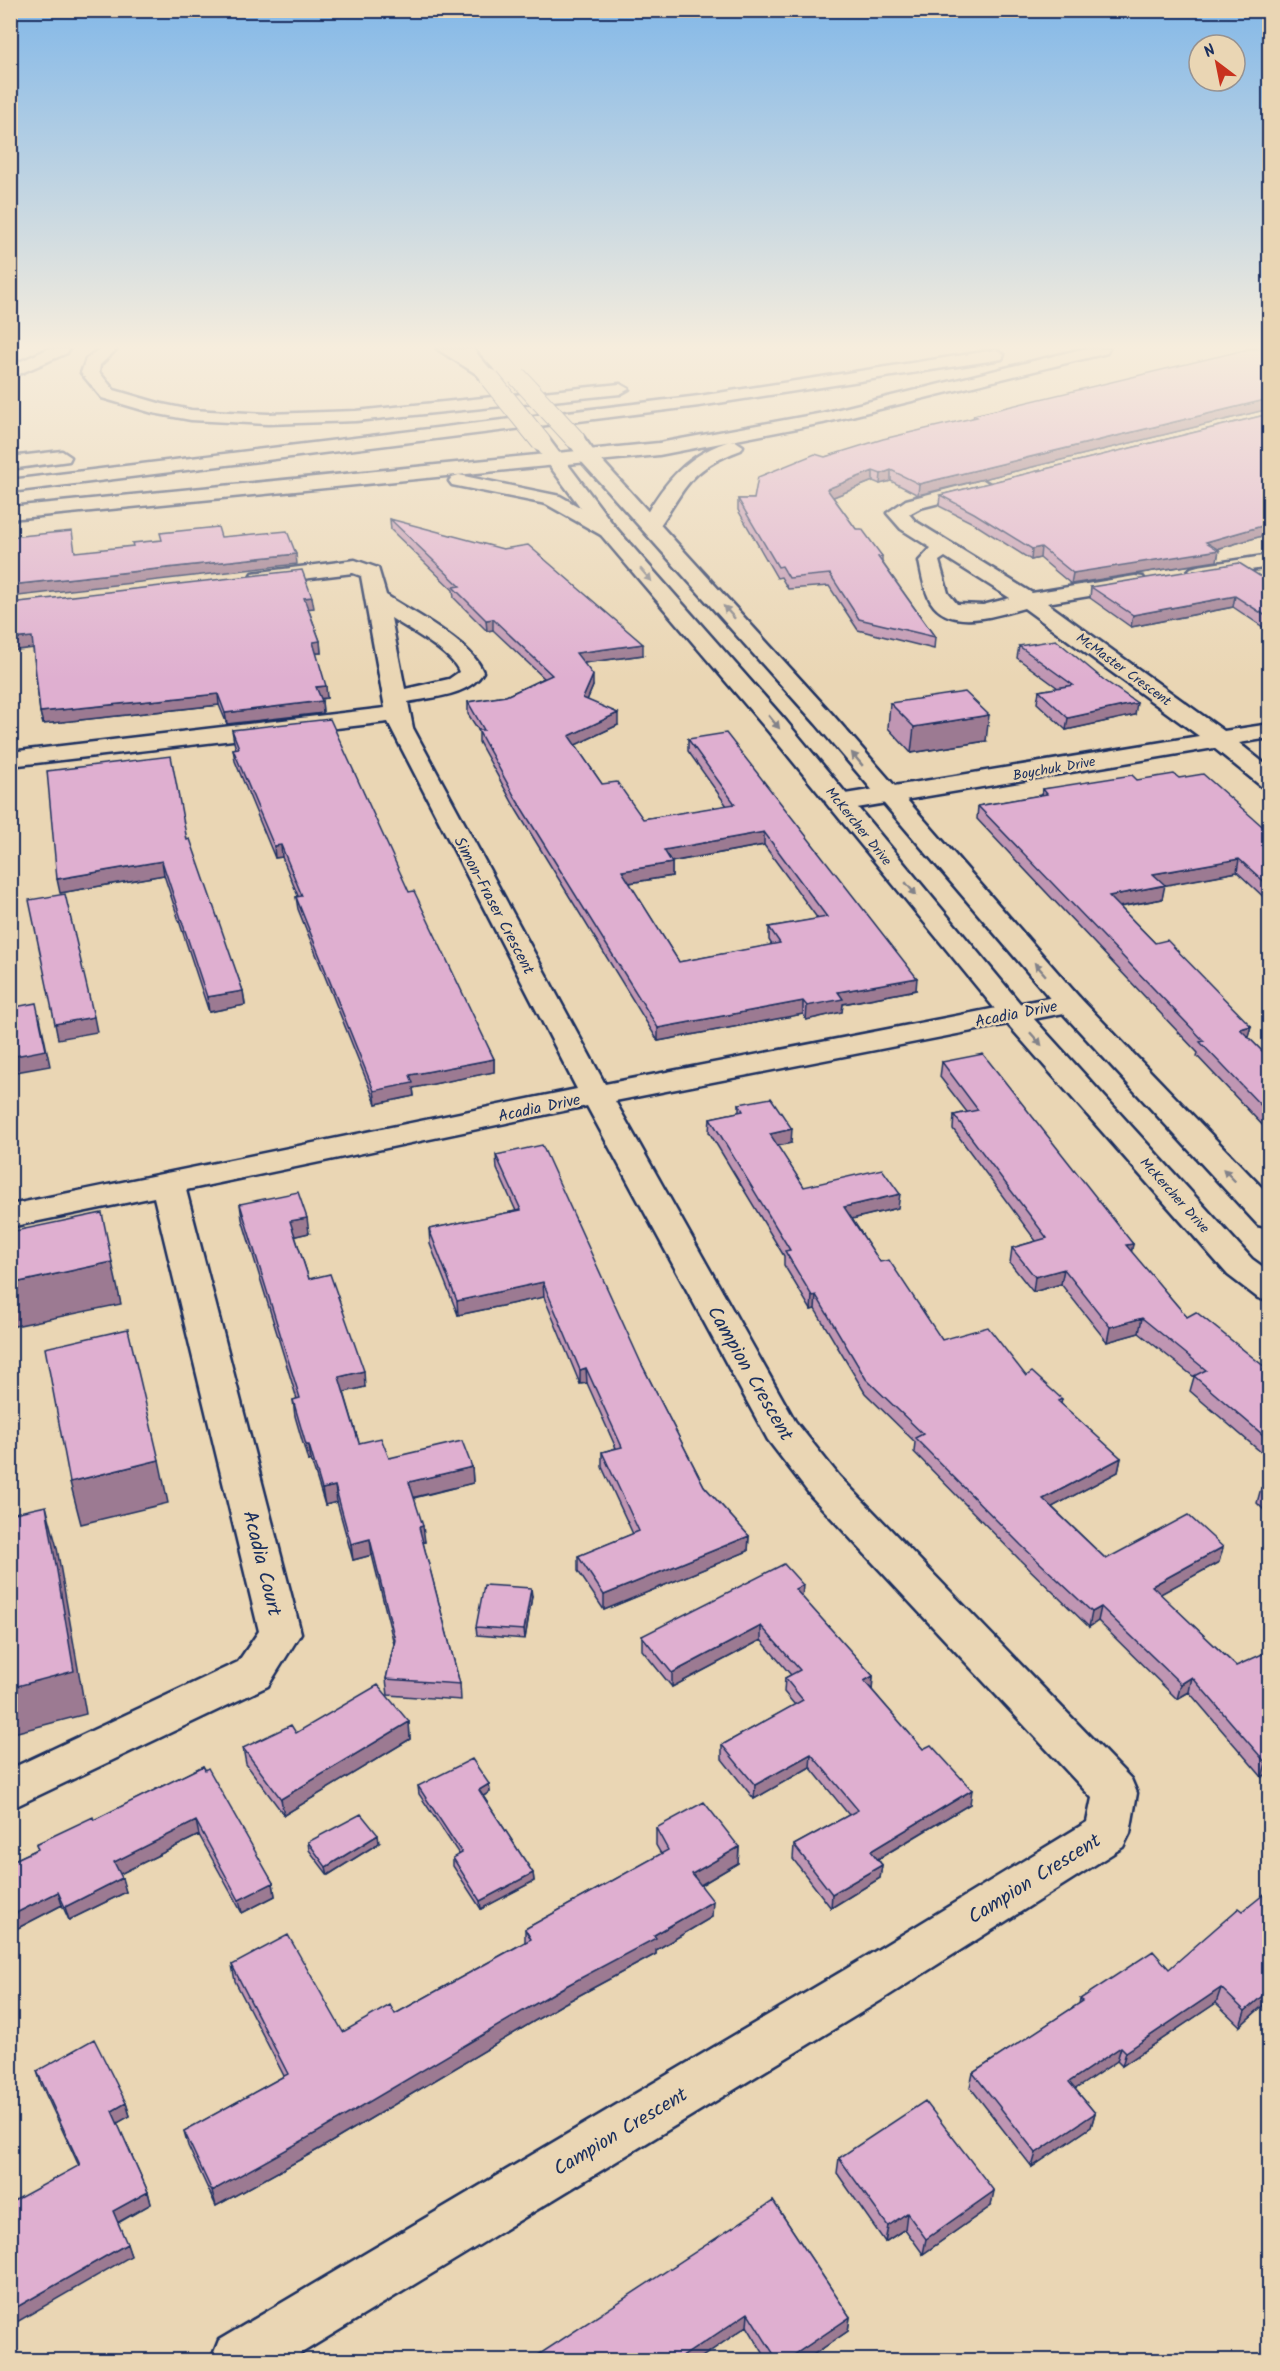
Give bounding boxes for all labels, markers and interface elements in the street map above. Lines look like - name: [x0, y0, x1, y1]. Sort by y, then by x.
- north arrow: [1187, 33, 1247, 93]
- text: N: [1199, 38, 1221, 65]
- one-way arrow: [639, 567, 652, 582]
- one-way arrow: [723, 605, 736, 620]
- street label: McMaster Crescent: [1071, 628, 1176, 712]
- one-way arrow: [767, 714, 780, 730]
- one-way arrow: [851, 751, 864, 767]
- street label: Boychuk Drive: [1011, 751, 1098, 787]
- street label: McKercher Drive: [819, 782, 897, 871]
- street label: Simon-Fraser Crescent: [447, 832, 541, 980]
- one-way arrow: [904, 881, 917, 897]
- one-way arrow: [1033, 962, 1047, 977]
- street label: Acadia Drive: [973, 994, 1060, 1035]
- one-way arrow: [1029, 1031, 1043, 1046]
- street label: Acadia Drive: [496, 1088, 583, 1129]
- street label: McKercher Drive: [1134, 1153, 1215, 1239]
- one-way arrow: [1222, 1167, 1236, 1182]
- street label: Campion Crescent: [697, 1300, 801, 1448]
- street label: Acadia Court: [233, 1507, 290, 1620]
- street label: Campion Crescent: [962, 1826, 1108, 1933]
- street label: Campion Crescent: [548, 2080, 695, 2186]

